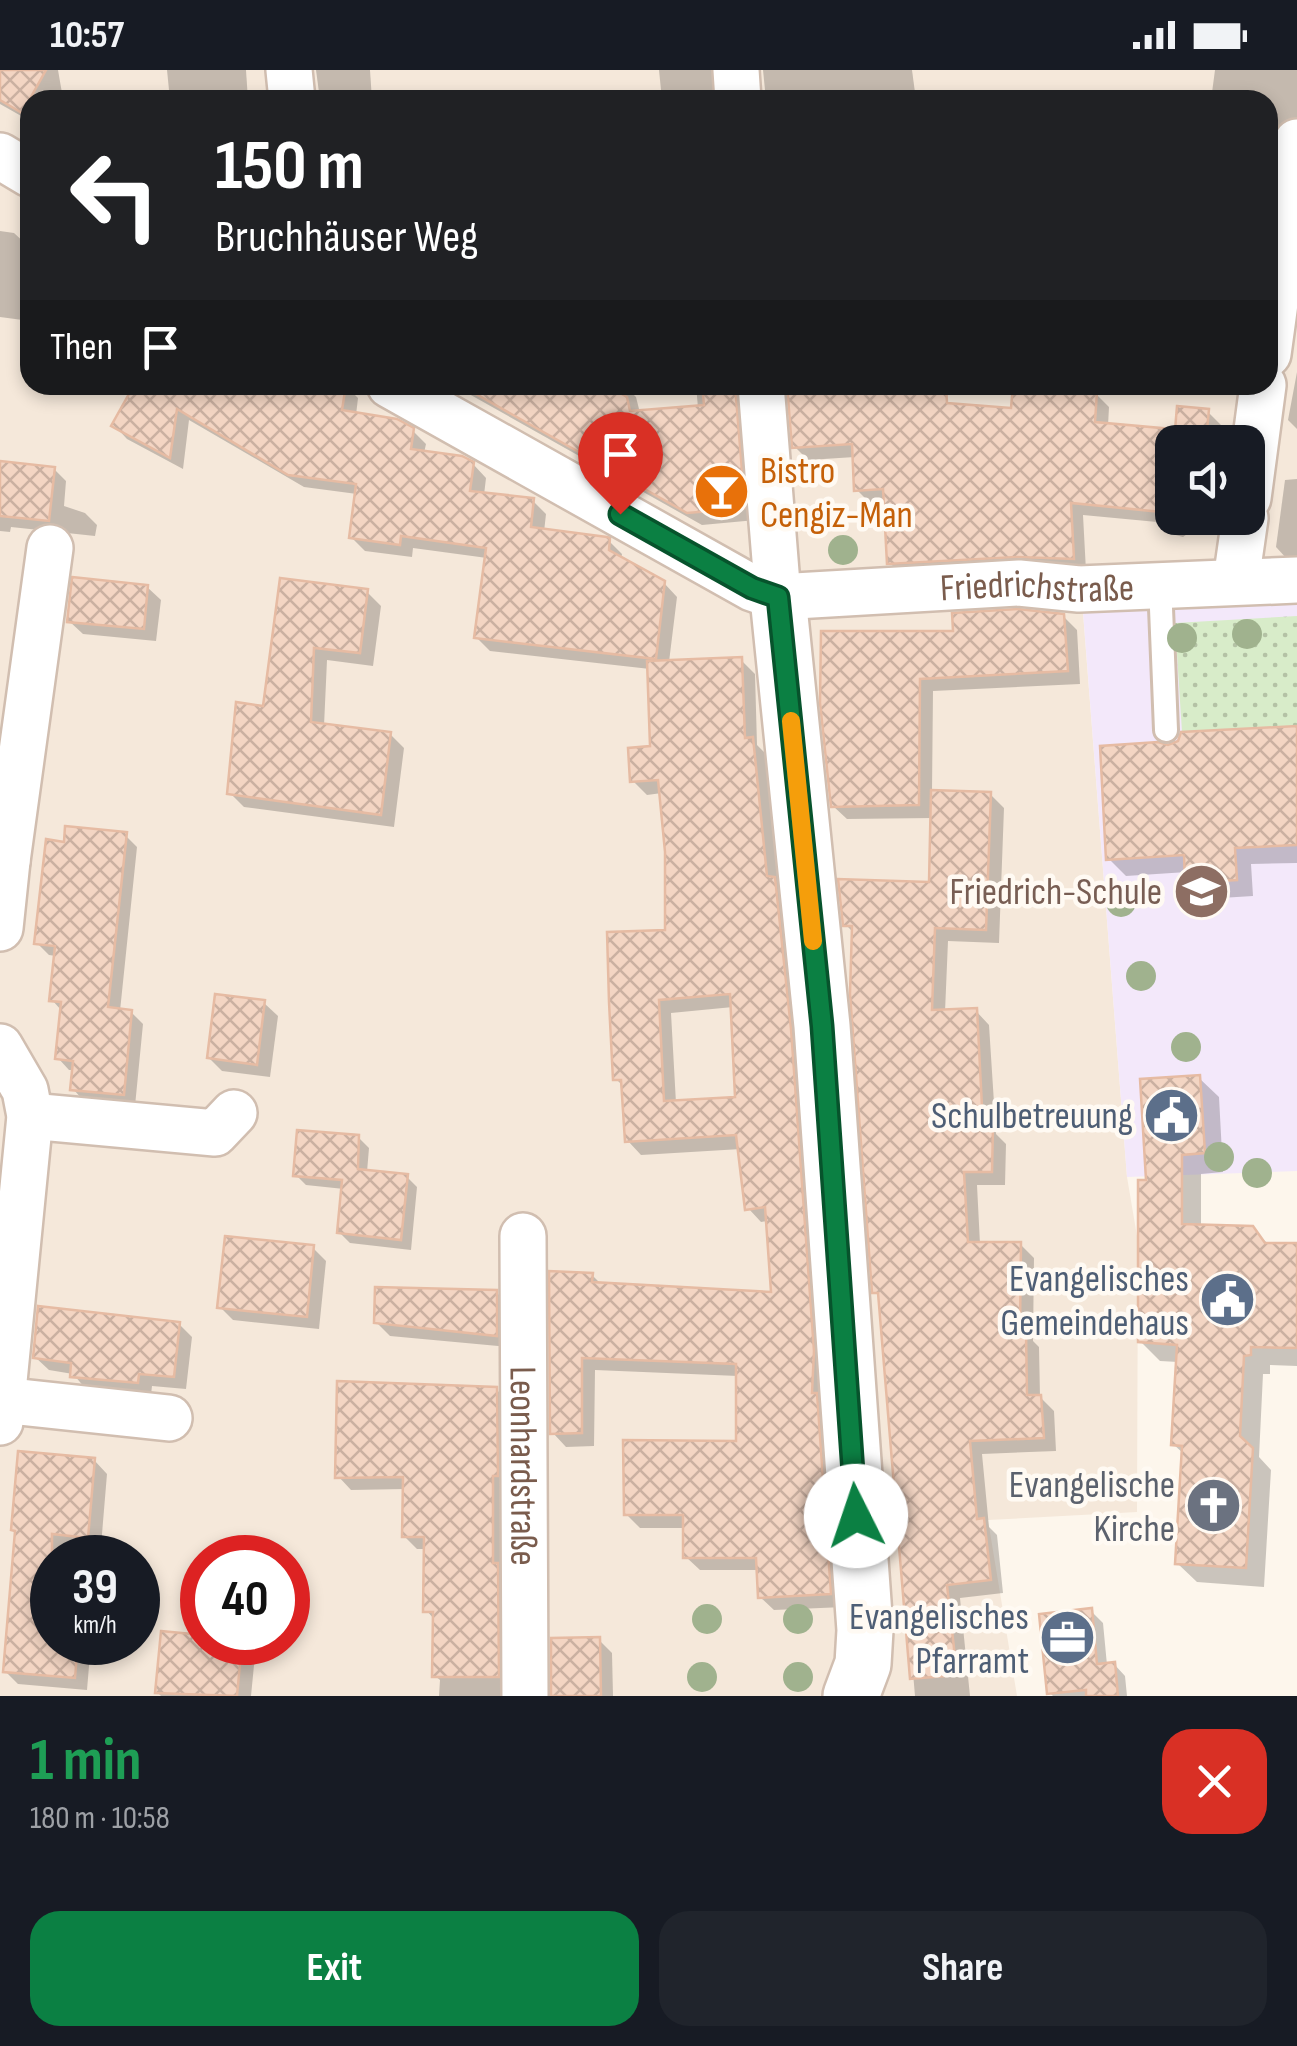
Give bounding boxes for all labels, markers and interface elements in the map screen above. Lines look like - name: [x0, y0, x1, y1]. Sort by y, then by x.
- text: 10:57: [50, 13, 124, 58]
- text: 150 m: [215, 125, 364, 209]
- icon: left: [50, 130, 180, 260]
- text: Bruchhäuser Weg: [215, 210, 478, 265]
- icon: arrive: [133, 320, 188, 375]
- text: Then: [50, 325, 113, 370]
- pin: [578, 412, 663, 515]
- map controls: [1155, 425, 1265, 535]
- button: sound: [1155, 425, 1265, 535]
- icon: arrive: [593, 427, 648, 482]
- place label: Bistro Cengiz-Man: [760, 449, 913, 538]
- bar icon: Bistro Cengiz-Man: [691, 462, 751, 522]
- street label: Friedrichstraße: [939, 562, 1135, 613]
- school or university icon: Friedrich-Schule: [1171, 861, 1231, 921]
- place label: Friedrich-Schule: [949, 870, 1162, 915]
- public building icon: Schulbetreuung: [1142, 1085, 1202, 1145]
- place label: Schulbetreuung: [931, 1094, 1133, 1139]
- place label: Evangelisches Gemeindehaus: [1000, 1257, 1189, 1346]
- public building icon: Evangelisches Gemeindehaus: [1198, 1270, 1258, 1330]
- street label: Leonhardstraße: [500, 1366, 545, 1566]
- place label: Evangelische Kirche: [1009, 1463, 1175, 1552]
- position arrow: [804, 1464, 908, 1568]
- church icon: Evangelische Kirche: [1184, 1476, 1244, 1536]
- speed limit sign: 40: [180, 1535, 310, 1665]
- text: 39: [72, 1558, 118, 1618]
- place label: Evangelisches Pfarramt: [849, 1595, 1029, 1684]
- office icon: Evangelisches Pfarramt: [1038, 1608, 1098, 1668]
- text: km/h: [73, 1610, 117, 1641]
- text: 1 min: [30, 1725, 142, 1797]
- button: close: [1162, 1729, 1267, 1834]
- text: 180 m · 10:58: [30, 1799, 170, 1838]
- button: Exit: [30, 1911, 639, 2026]
- button: Share: [659, 1911, 1267, 2026]

